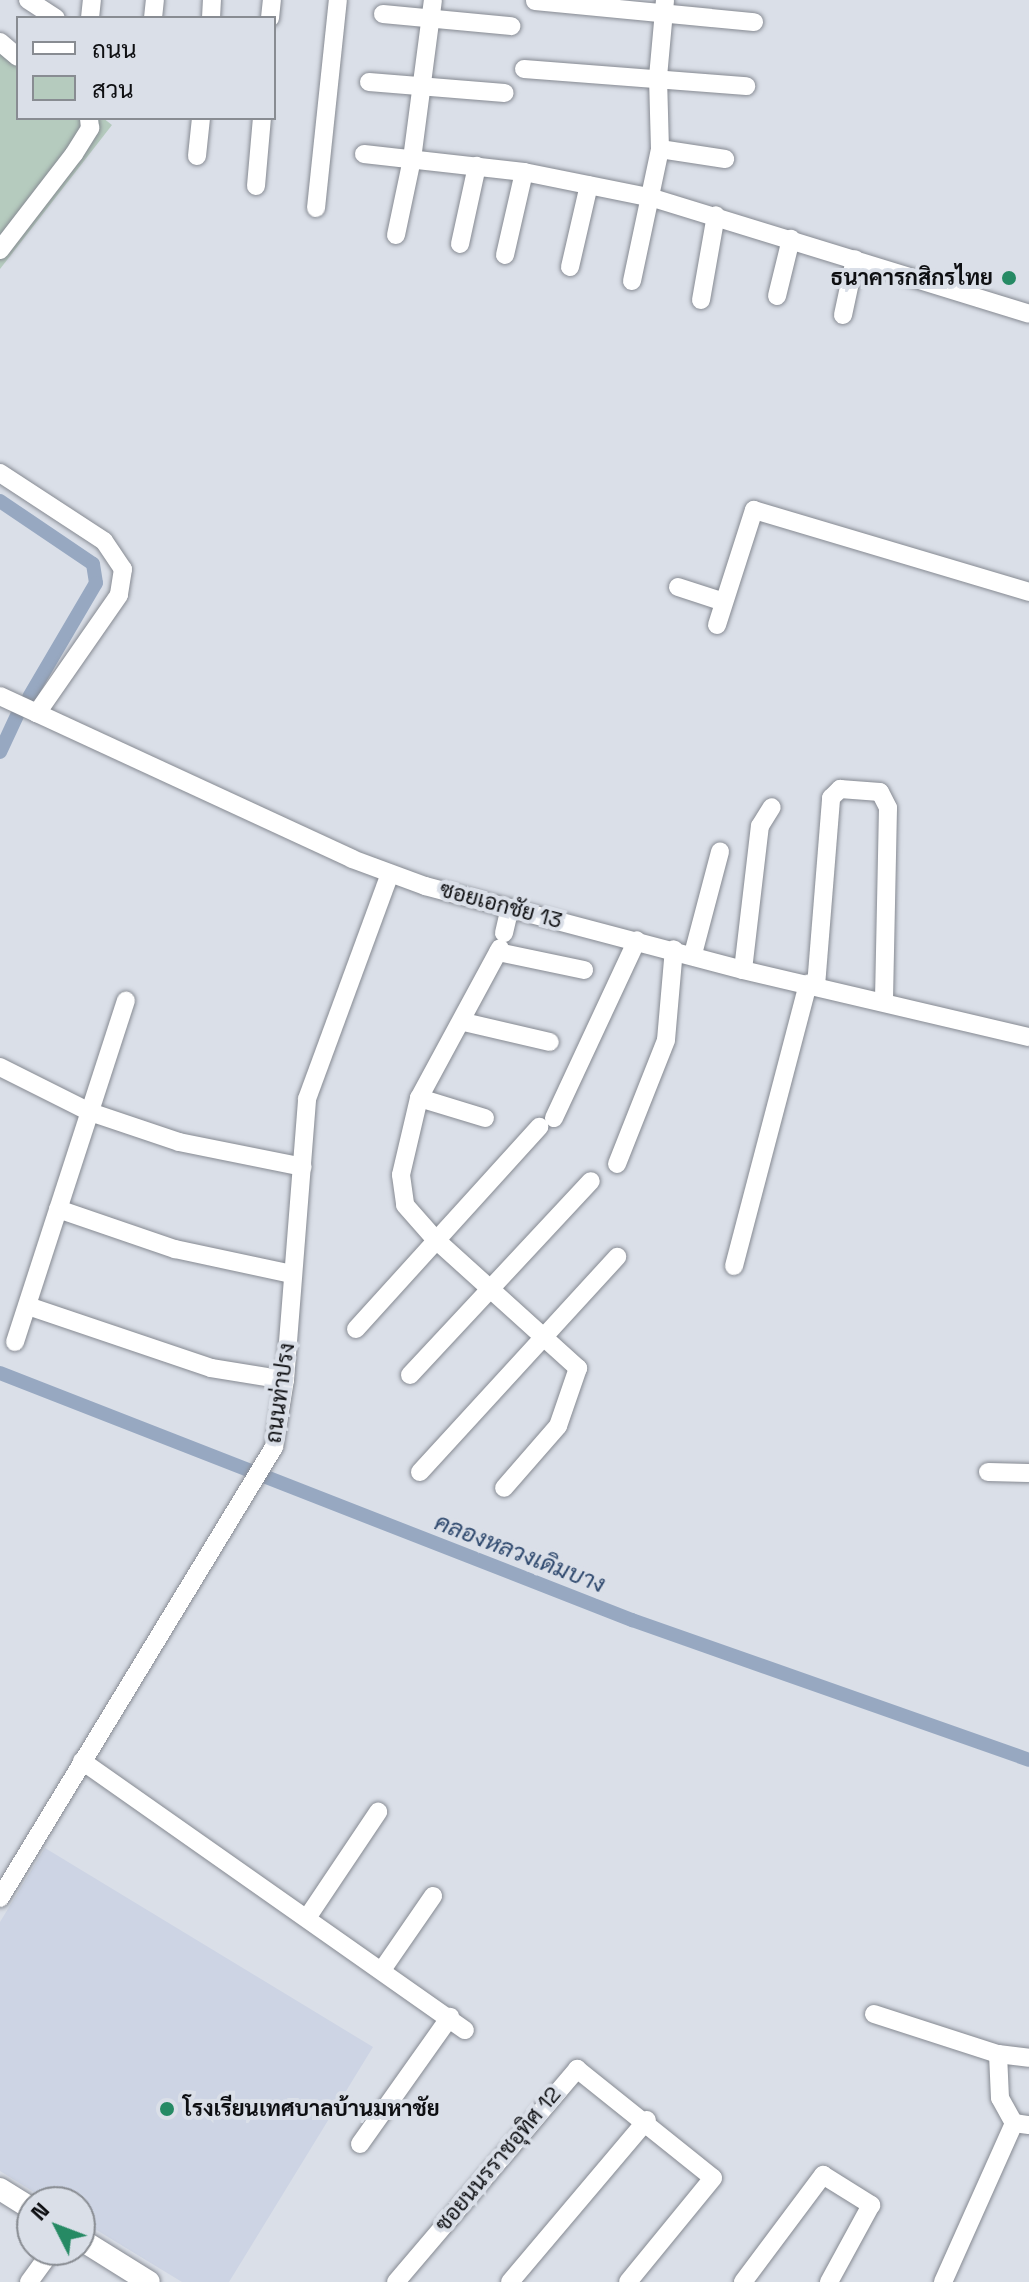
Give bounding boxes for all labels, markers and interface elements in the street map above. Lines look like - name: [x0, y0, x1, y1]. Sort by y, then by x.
- legend: [16, 16, 276, 120]
- text: ถนน: [92, 34, 137, 65]
- text: สวน: [92, 74, 134, 105]
- place label: ธนาคารกสิกรไทย: [831, 265, 993, 291]
- marker: ธนาคารกสิกรไทย: [1000, 269, 1018, 287]
- street label: ซอยเอกชัย 13: [437, 876, 565, 934]
- street label: ถนนท่าปรง: [260, 1341, 300, 1445]
- water label: คลองหลวงเดิมบาง: [431, 1507, 609, 1599]
- street label: ซอยนนรราชอุทิศ 12: [430, 2081, 566, 2237]
- place label: โรงเรียนเทศบาลบ้านมหาชัย: [183, 2096, 440, 2122]
- marker: โรงเรียนเทศบาลบ้านมหาชัย: [158, 2100, 176, 2118]
- north arrow: [16, 2186, 96, 2266]
- text: N: [24, 2196, 55, 2226]

